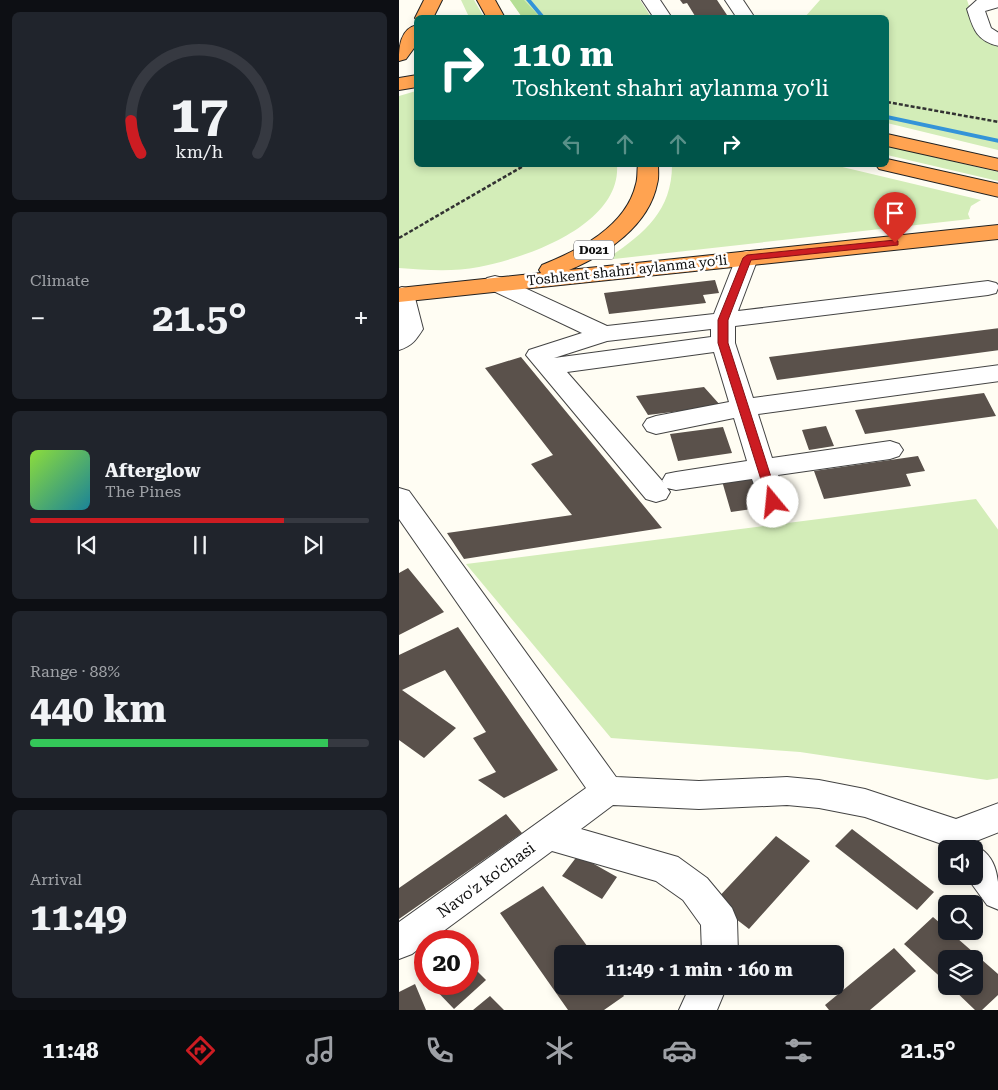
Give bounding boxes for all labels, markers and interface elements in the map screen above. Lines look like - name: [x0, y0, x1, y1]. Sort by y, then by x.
- text: 110 m: [512, 34, 613, 75]
- icon: right: [429, 35, 494, 100]
- text: Toshkent shahri aylanma yoʻli: [512, 76, 829, 101]
- text: 17: [170, 84, 229, 145]
- icon: left: [558, 130, 586, 158]
- icon: ahead: [611, 130, 639, 158]
- icon: ahead: [664, 130, 692, 158]
- icon: right: [717, 130, 745, 158]
- text: km/h: [176, 141, 224, 162]
- pin: [874, 192, 916, 243]
- icon: arrive: [881, 199, 909, 227]
- road number: D021: [574, 240, 614, 260]
- street label: Toshkent shahri aylanma yoʻli: [526, 251, 729, 288]
- text: Climate: [30, 271, 89, 290]
- text: 21.5°: [152, 296, 247, 340]
- text: −: [30, 302, 46, 335]
- text: +: [353, 302, 369, 335]
- text: Afterglow: [105, 459, 201, 482]
- position arrow: [746, 475, 798, 527]
- text: The Pines: [105, 482, 181, 501]
- icon: previous: [73, 531, 101, 559]
- icon: pause: [186, 531, 214, 559]
- icon: next: [299, 531, 327, 559]
- text: Range · 88%: [30, 662, 120, 681]
- text: 440 km: [30, 687, 166, 731]
- street label: Navo'z ko'chasi: [433, 838, 539, 922]
- map controls: [938, 840, 983, 995]
- button: sound: [938, 840, 983, 885]
- text: Arrival: [30, 870, 82, 889]
- text: 11:49: [30, 895, 127, 939]
- button: search: [938, 895, 983, 940]
- speed limit sign: 20: [414, 930, 479, 995]
- button: layers: [938, 950, 983, 995]
- text: 11:49 · 1 min · 160 m: [605, 958, 793, 981]
- icon: directions: [183, 1033, 218, 1068]
- icon: music: [303, 1033, 338, 1068]
- icon: phone: [422, 1033, 457, 1068]
- icon: climate: [542, 1033, 577, 1068]
- icon: car: [662, 1033, 697, 1068]
- icon: filters: [781, 1033, 816, 1068]
- text: 11:48: [42, 1038, 98, 1063]
- text: 21.5°: [901, 1038, 956, 1063]

